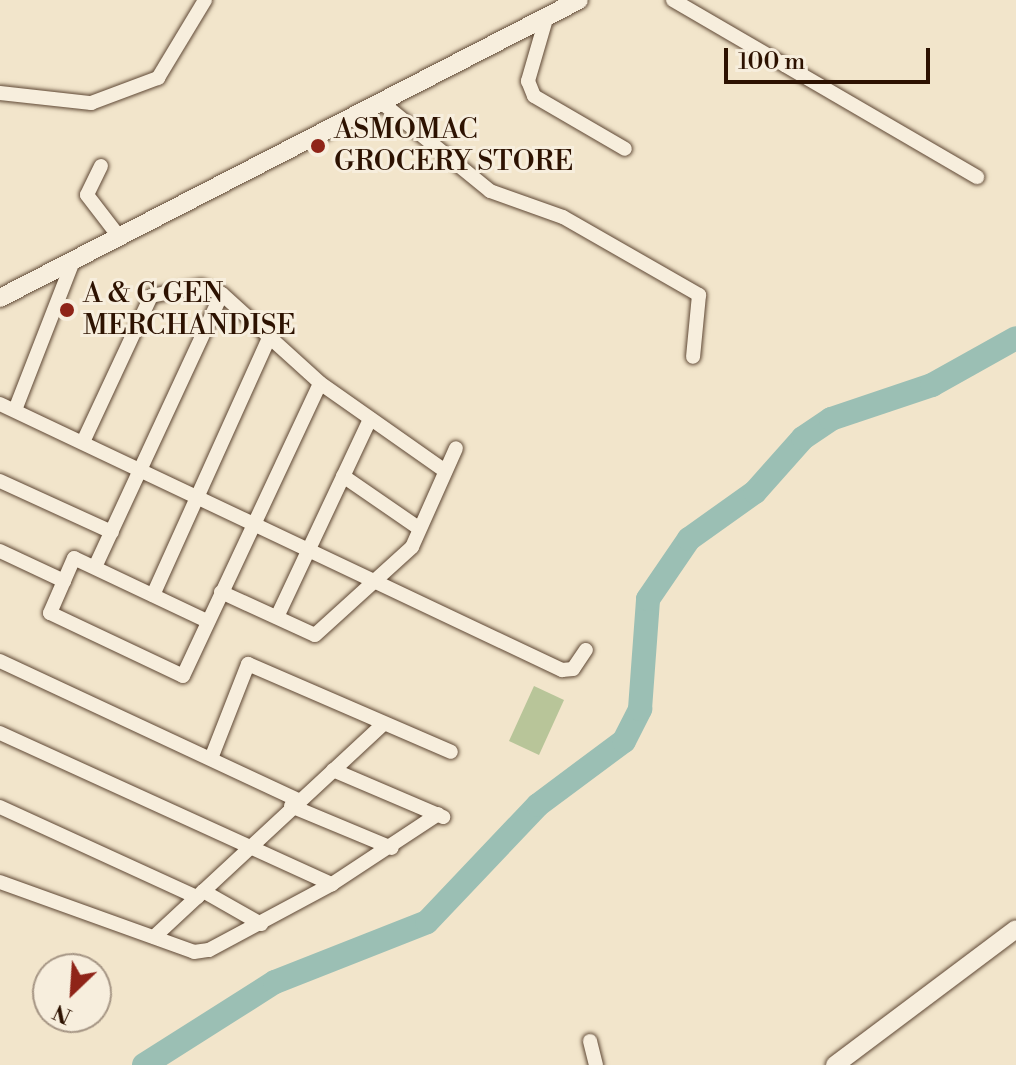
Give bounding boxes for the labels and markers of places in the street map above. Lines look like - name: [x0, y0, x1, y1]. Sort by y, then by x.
- place label: ASMOMAC GROCERY STORE: [334, 113, 573, 179]
- marker: ASMOMAC GROCERY STORE: [309, 137, 327, 155]
- place label: A & G GEN MERCHANDISE: [83, 277, 296, 343]
- marker: A & G GEN MERCHANDISE: [58, 301, 76, 319]

